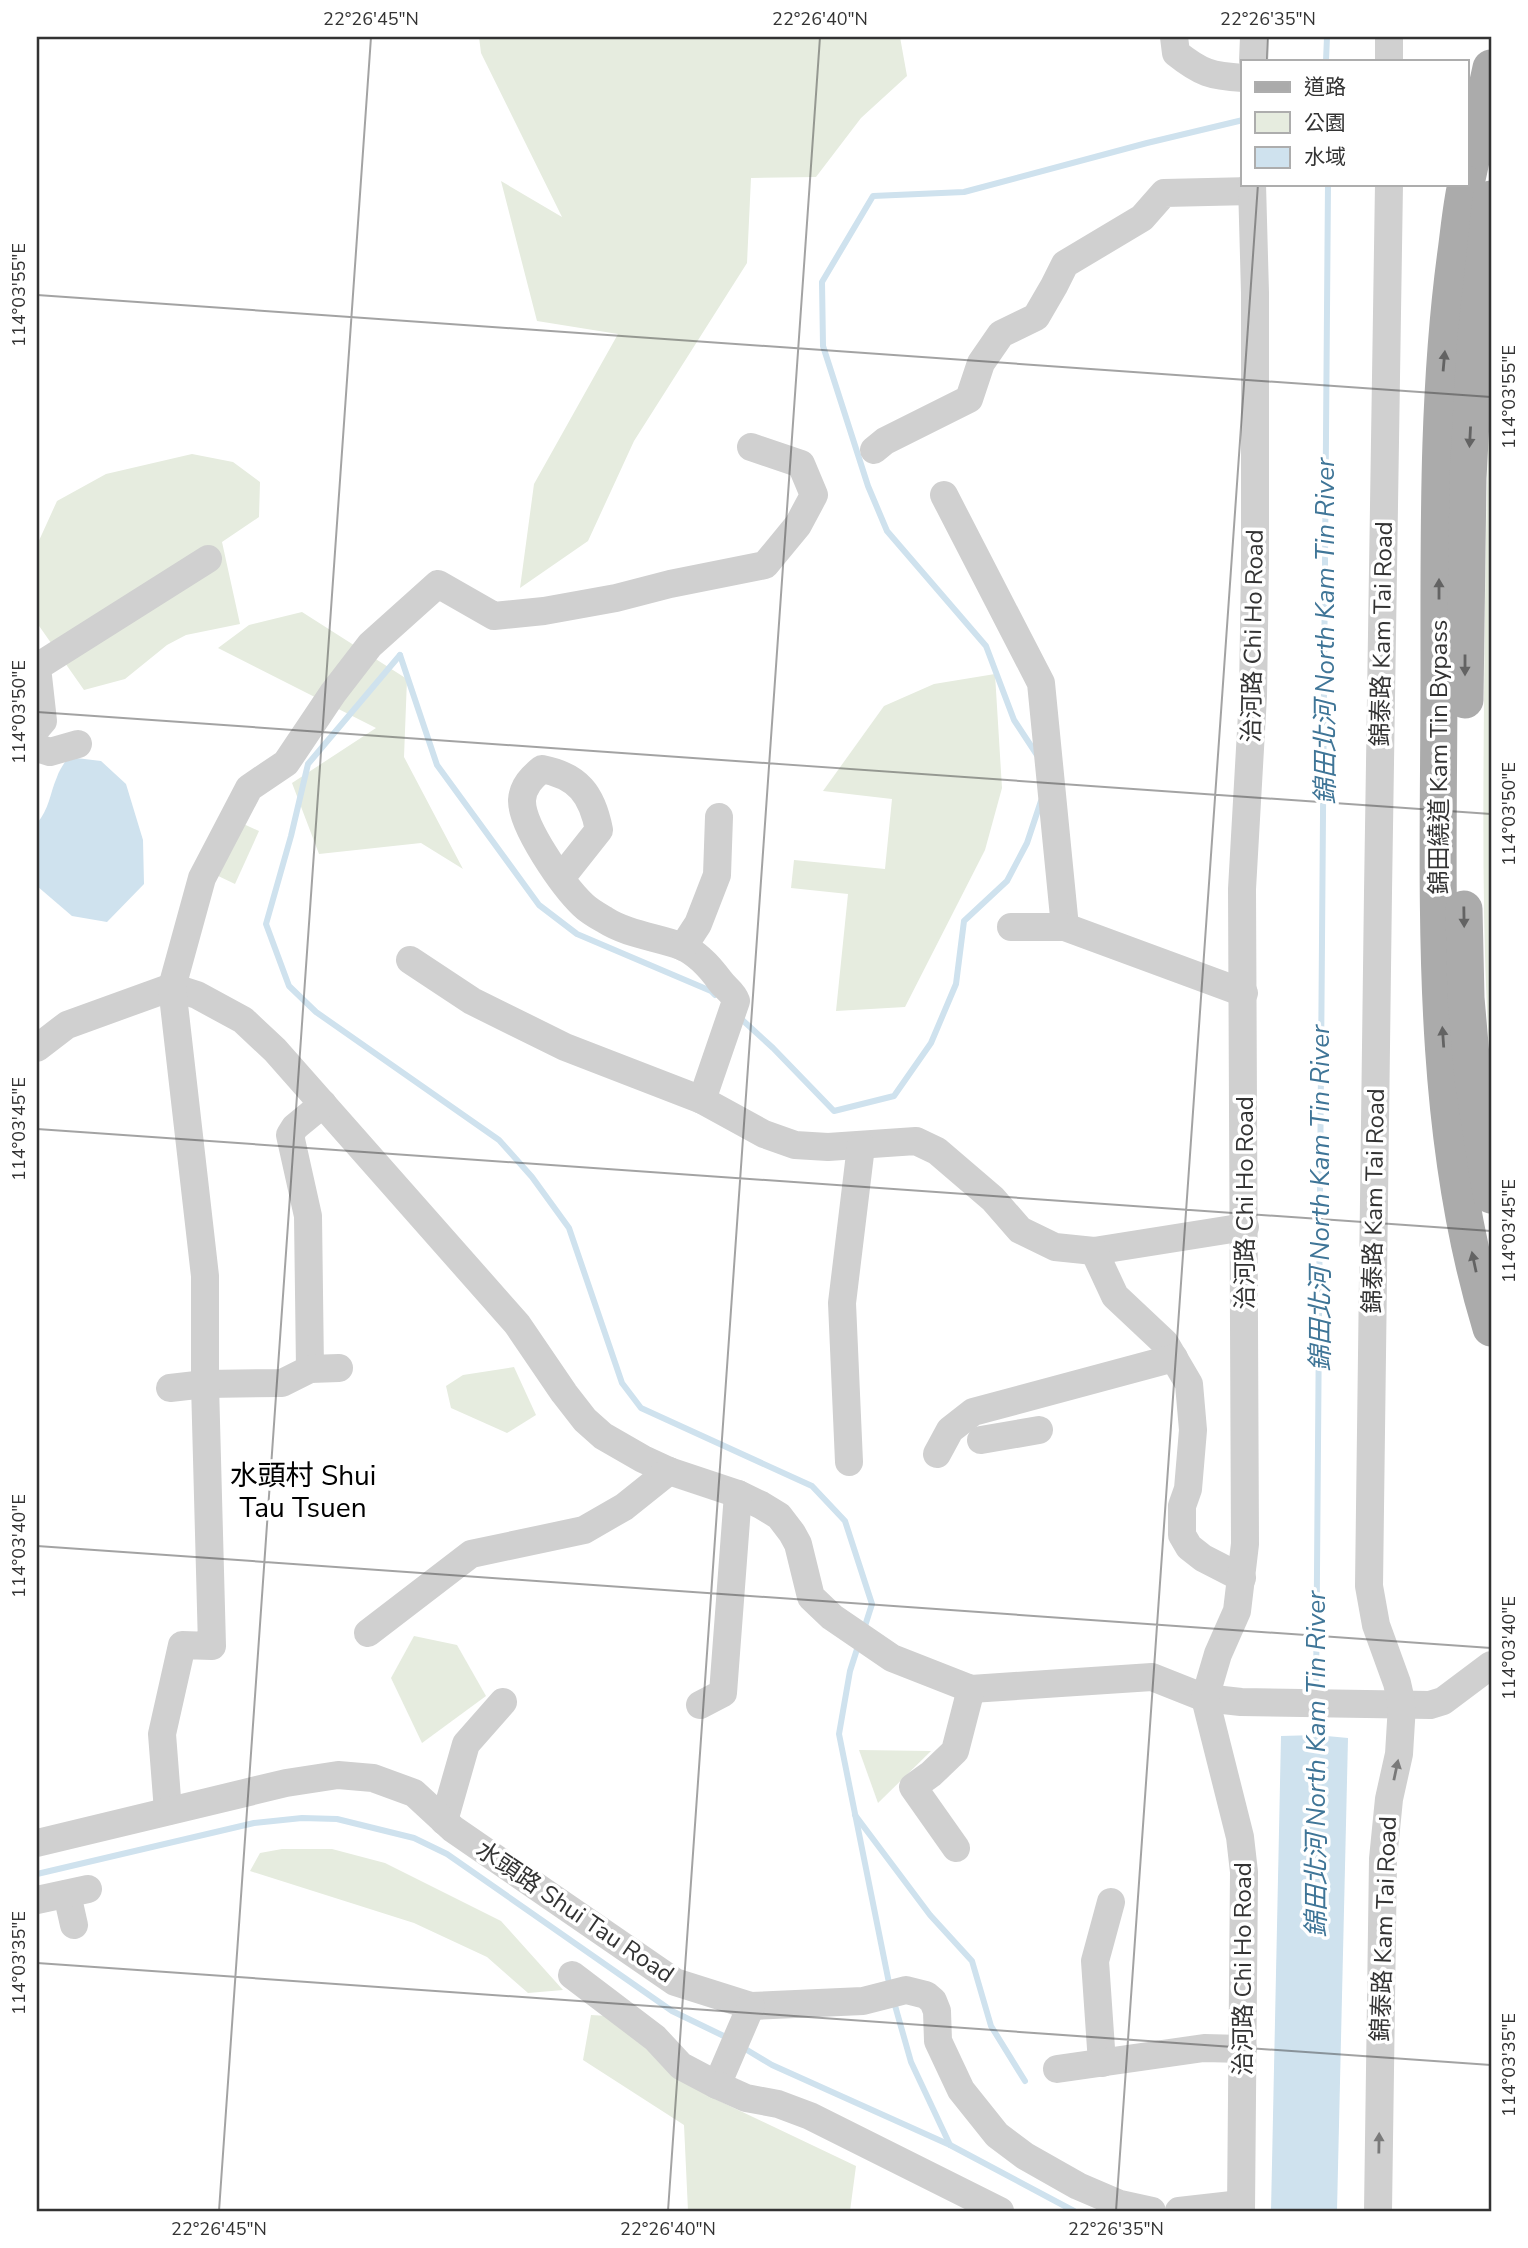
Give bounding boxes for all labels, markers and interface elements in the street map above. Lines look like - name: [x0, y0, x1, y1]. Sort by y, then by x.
- text: 22°26'45"N: [323, 7, 419, 31]
- text: 22°26'40"N: [772, 7, 868, 31]
- text: 22°26'35"N: [1220, 7, 1316, 31]
- legend: [1241, 60, 1468, 186]
- text: 道路: [1304, 73, 1346, 101]
- text: 公園: [1304, 109, 1346, 137]
- text: 水域: [1304, 143, 1346, 171]
- text: 114°03'55"E: [7, 243, 31, 347]
- text: 114°03'55"E: [1497, 345, 1521, 449]
- one-way arrow: [1439, 350, 1450, 372]
- one-way arrow: [1464, 427, 1475, 449]
- water label: 錦田北河 North Kam Tin River: [1308, 457, 1343, 804]
- street label: 錦泰路 Kam Tai Road: [1364, 521, 1400, 747]
- street label: 治河路 Chi Ho Road: [1235, 529, 1271, 743]
- one-way arrow: [1433, 578, 1445, 600]
- street label: 錦田繞道 Kam Tin Bypass: [1423, 620, 1455, 894]
- one-way arrow: [1459, 654, 1471, 676]
- text: 114°03'50"E: [7, 660, 31, 764]
- text: 114°03'50"E: [1497, 762, 1521, 866]
- one-way arrow: [1459, 906, 1470, 928]
- water label: 錦田北河 North Kam Tin River: [1303, 1024, 1338, 1371]
- one-way arrow: [1437, 1026, 1448, 1048]
- text: 114°03'45"E: [7, 1077, 31, 1181]
- street label: 錦泰路 Kam Tai Road: [1356, 1088, 1392, 1314]
- street label: 治河路 Chi Ho Road: [1229, 1096, 1261, 1310]
- text: 114°03'45"E: [1497, 1179, 1521, 1283]
- one-way arrow: [1469, 1251, 1480, 1273]
- district label: 水頭村 Shui Tau Tsuen: [230, 1457, 376, 1527]
- text: 114°03'40"E: [7, 1494, 31, 1598]
- water label: 錦田北河 North Kam Tin River: [1299, 1590, 1334, 1937]
- text: 114°03'40"E: [1497, 1596, 1521, 1700]
- one-way arrow: [1390, 1759, 1401, 1781]
- street label: 錦泰路 Kam Tai Road: [1364, 1816, 1404, 2042]
- street label: 水頭路 Shui Tau Road: [470, 1834, 680, 1990]
- street label: 治河路 Chi Ho Road: [1227, 1862, 1259, 2076]
- text: 114°03'35"E: [7, 1911, 31, 2015]
- text: 114°03'35"E: [1497, 2013, 1521, 2117]
- one-way arrow: [1373, 2132, 1385, 2154]
- text: 22°26'45"N: [171, 2217, 267, 2241]
- text: 22°26'40"N: [620, 2217, 716, 2241]
- text: 22°26'35"N: [1068, 2217, 1164, 2241]

